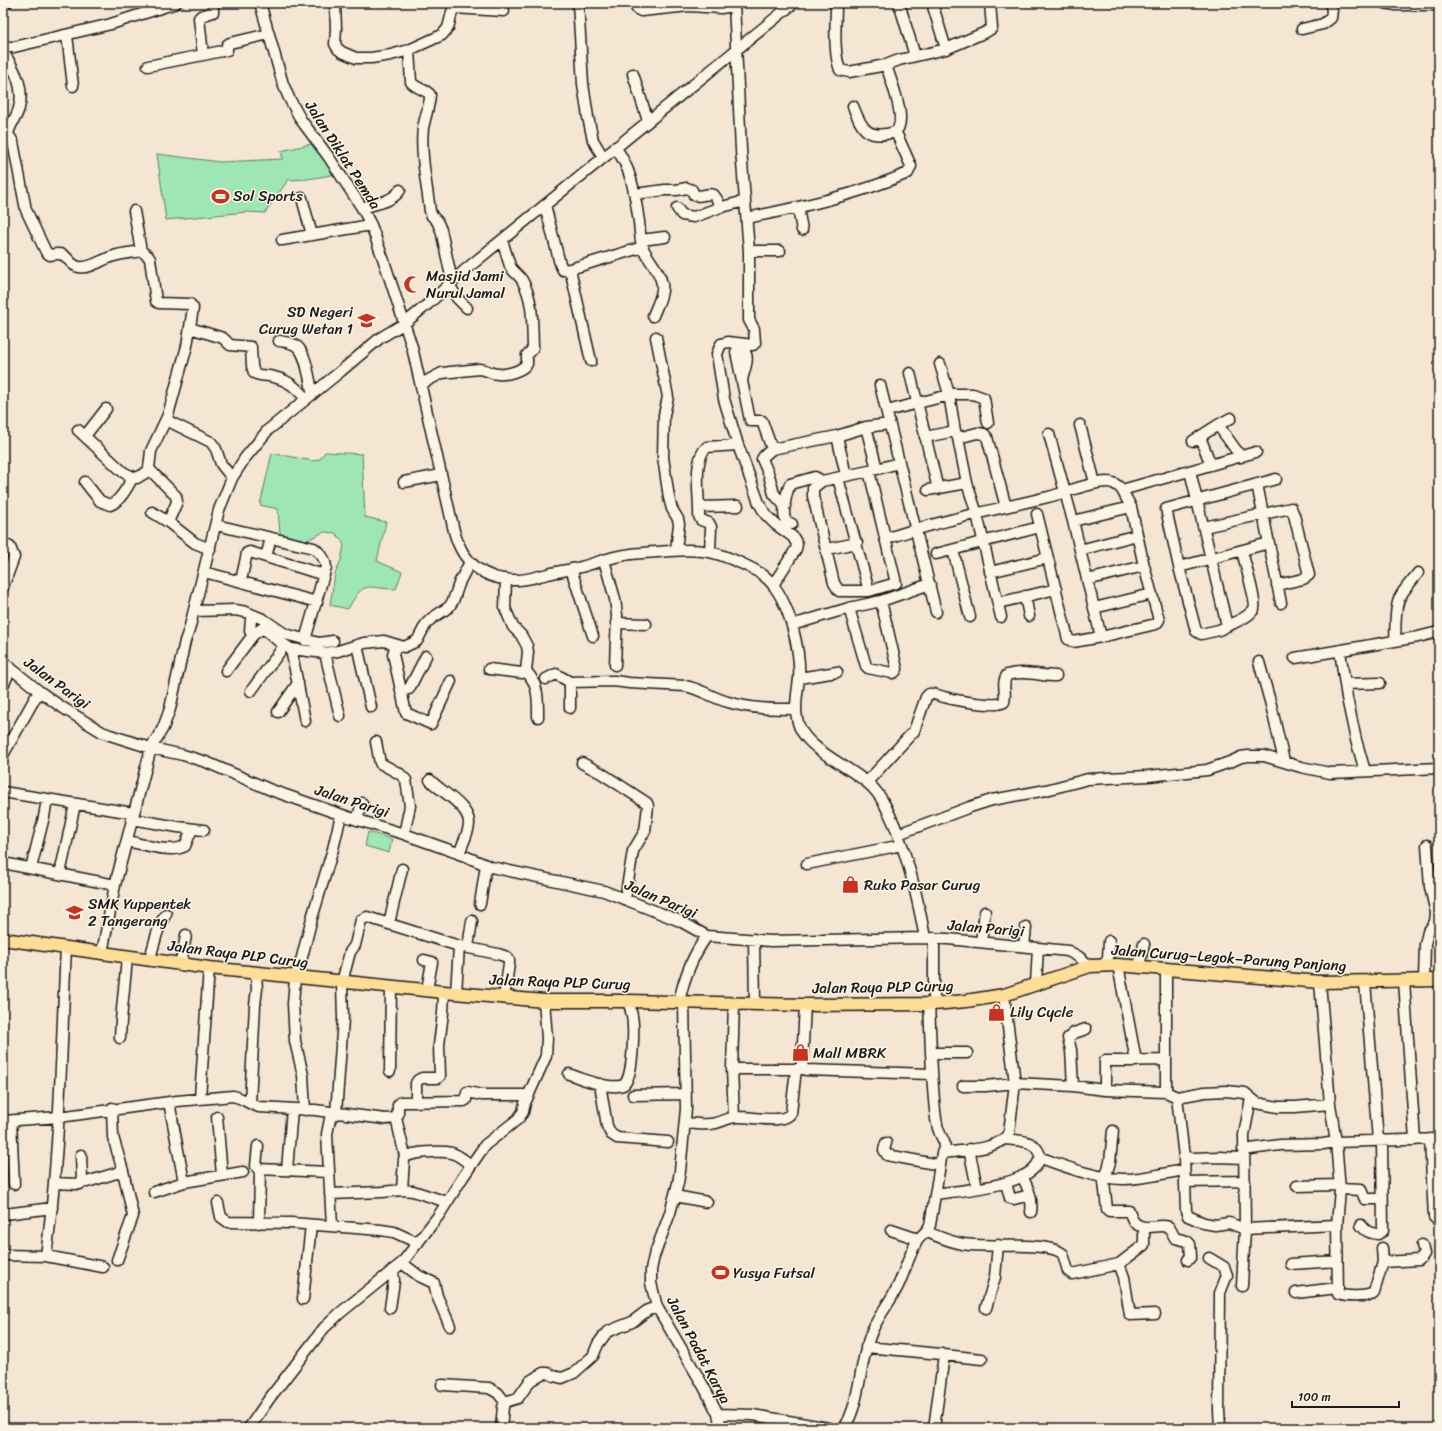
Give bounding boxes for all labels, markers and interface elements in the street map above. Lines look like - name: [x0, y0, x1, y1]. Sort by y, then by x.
- street label: Jalan Diklat Pemda: [297, 94, 388, 215]
- place label: Sol Sports: [233, 183, 303, 209]
- sports icon: Sol Sports: [210, 186, 230, 206]
- place label: Masjid Jami Nurul Jamal: [426, 263, 505, 306]
- mosque icon: Masjid Jami Nurul Jamal: [403, 275, 423, 295]
- place label: SD Negeri Curug Wetan 1: [259, 299, 354, 342]
- school or university icon: SD Negeri Curug Wetan 1: [356, 311, 376, 331]
- street label: Jalan Parigi: [18, 649, 96, 717]
- street label: Jalan Parigi: [311, 776, 393, 825]
- street label: Jalan Parigi: [620, 872, 702, 926]
- place label: Ruko Pasar Curug: [864, 872, 981, 898]
- shop icon: Ruko Pasar Curug: [841, 875, 861, 895]
- place label: SMK Yuppentek 2 Tangerang: [88, 891, 191, 934]
- school or university icon: SMK Yuppentek 2 Tangerang: [65, 903, 85, 923]
- street label: Jalan Parigi: [946, 912, 1026, 944]
- street label: Jalan Raya PLP Curug: [165, 932, 310, 976]
- street label: Jalan Curug–Legok–Parung Panjang: [1110, 937, 1348, 979]
- street label: Jalan Raya PLP Curug: [488, 967, 631, 997]
- street label: Jalan Raya PLP Curug: [811, 973, 954, 1001]
- place label: Lily Cycle: [1010, 999, 1074, 1025]
- shop icon: Lily Cycle: [987, 1002, 1007, 1022]
- place label: Mall MBRK: [813, 1040, 887, 1066]
- shop icon: Mall MBRK: [790, 1043, 810, 1063]
- place label: Yusya Futsal: [733, 1260, 816, 1286]
- sports icon: Yusya Futsal: [710, 1263, 730, 1283]
- street label: Jalan Padat Karya: [659, 1291, 739, 1409]
- scale bar: [1292, 1383, 1399, 1409]
- text: 100 m: [1298, 1386, 1331, 1408]

